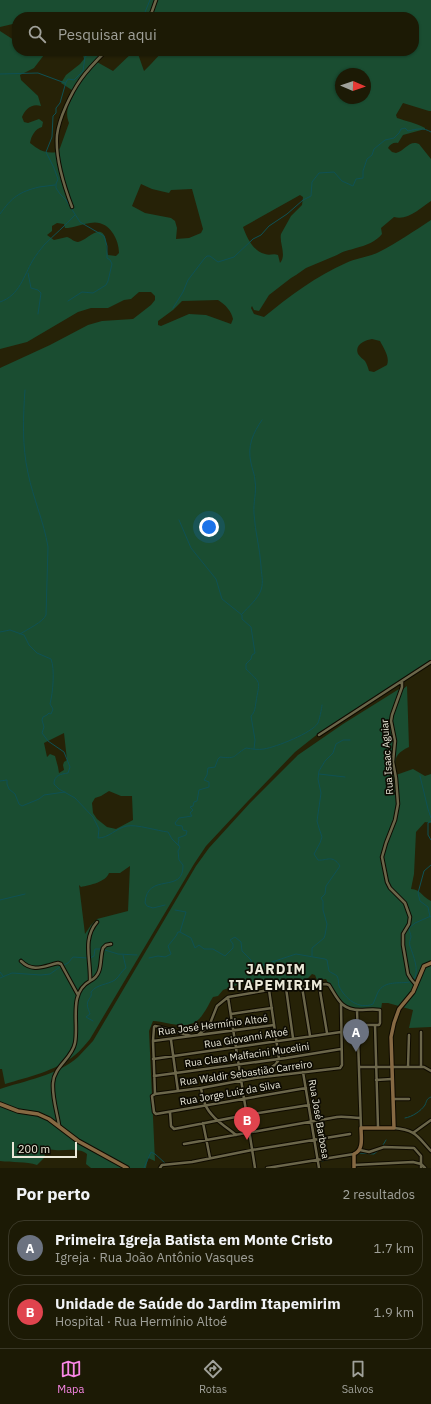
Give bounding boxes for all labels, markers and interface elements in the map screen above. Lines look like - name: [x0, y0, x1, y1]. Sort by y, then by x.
- search box: [12, 12, 419, 56]
- icon: search: [26, 23, 48, 45]
- text: Pesquisar aqui: [58, 25, 157, 44]
- north arrow: [335, 68, 371, 104]
- your location: [199, 517, 219, 537]
- street label: Rua Isaac Aguiar: [378, 719, 396, 795]
- district label: JARDIM ITAPEMIRIM: [229, 960, 324, 994]
- street label: Rua José Hermínio Altoé: [157, 1012, 269, 1038]
- pin: A: [343, 1019, 369, 1052]
- street label: Rua Giovanni Altoé: [203, 1025, 289, 1051]
- street label: Rua Clara Malfacini Mucelini: [184, 1040, 310, 1070]
- street label: Rua Waldir Sebastião Carreiro: [179, 1057, 313, 1089]
- street label: Rua Jorge Luiz da Silva: [179, 1078, 282, 1108]
- street label: Rua José Barbosa: [306, 1078, 332, 1160]
- pin: B: [234, 1107, 260, 1140]
- scale bar: [12, 1140, 77, 1159]
- text: 200 m: [18, 1142, 50, 1156]
- text: Por perto: [16, 1183, 90, 1205]
- text: 2 resultados: [342, 1186, 415, 1203]
- text: Primeira Igreja Batista em Monte Cristo: [55, 1230, 333, 1249]
- text: A: [26, 1240, 34, 1257]
- text: 1.7 km: [374, 1240, 414, 1257]
- text: Igreja · Rua João Antônio Vasques: [55, 1249, 254, 1266]
- text: Unidade de Saúde do Jardim Itapemirim: [55, 1294, 341, 1313]
- text: B: [26, 1304, 34, 1321]
- text: 1.9 km: [374, 1304, 414, 1321]
- text: Hospital · Rua Hermínio Altoé: [55, 1313, 227, 1330]
- tab: Mapa: [57, 1358, 84, 1396]
- tab: Rotas: [199, 1358, 227, 1396]
- tab: Salvos: [342, 1358, 374, 1396]

